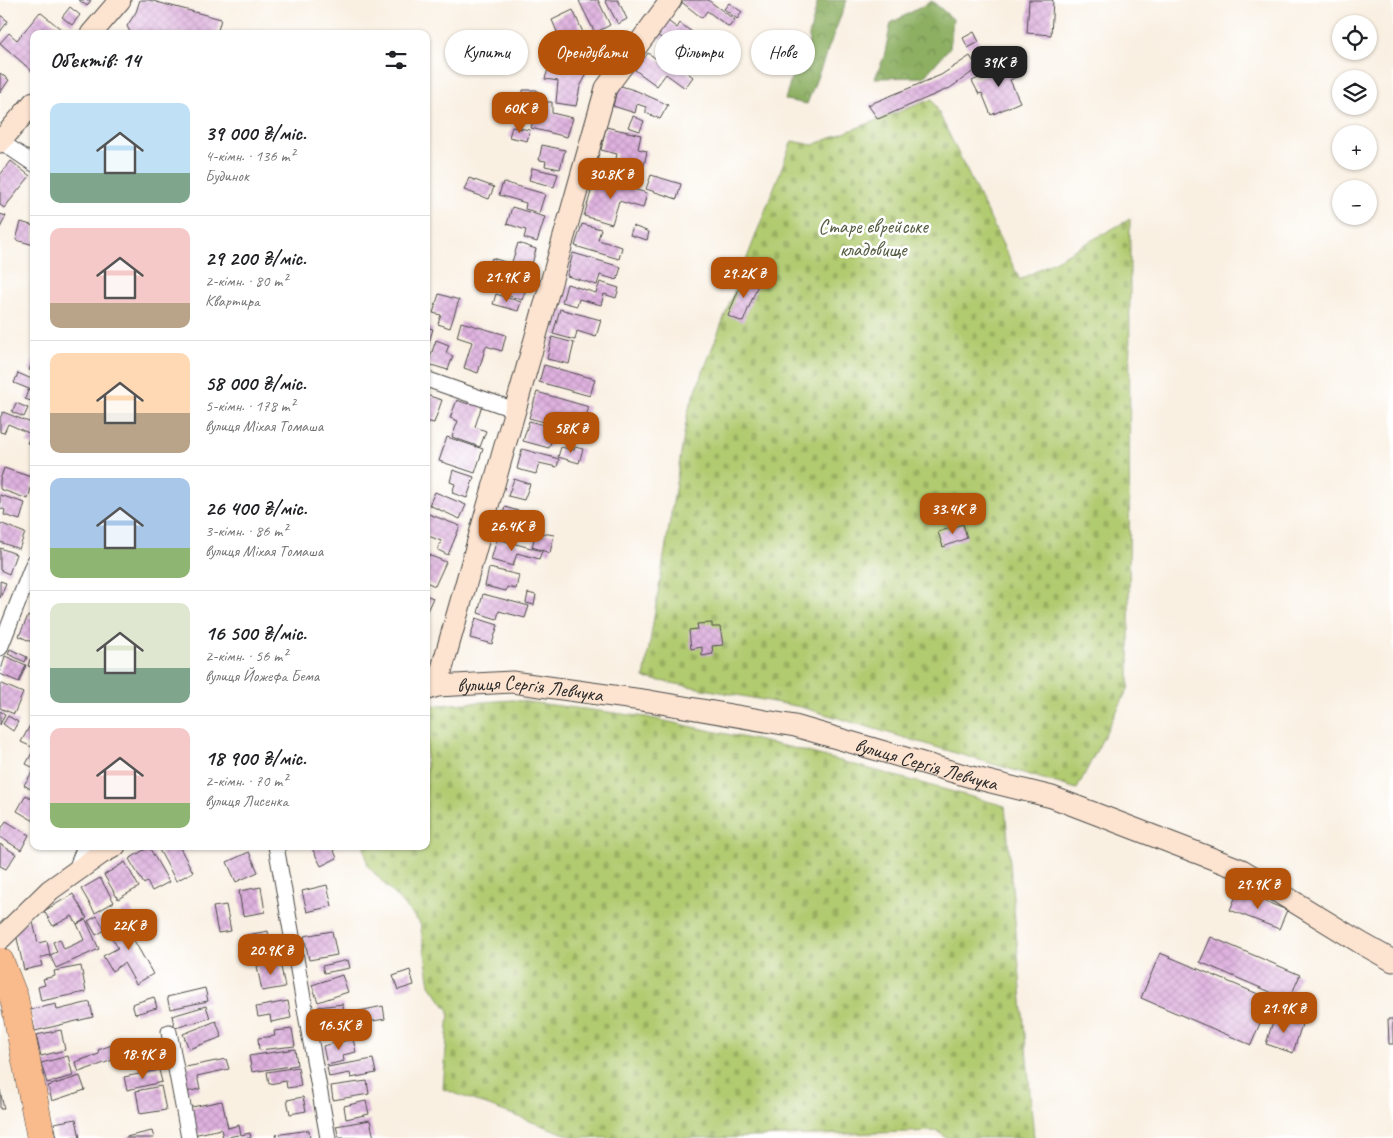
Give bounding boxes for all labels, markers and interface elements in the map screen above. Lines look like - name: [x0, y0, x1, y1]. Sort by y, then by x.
- map controls: [1332, 15, 1377, 225]
- button: locate: [1332, 15, 1377, 60]
- chip: Купити: [445, 30, 528, 75]
- chip: Орендувати: [538, 30, 645, 75]
- chip: Фільтри: [655, 30, 741, 75]
- chip: Нове: [751, 30, 815, 75]
- icon: filters: [382, 46, 410, 74]
- pin: 39K ₴: [964, 46, 1034, 88]
- text: Об’єктів: 14: [50, 47, 140, 73]
- text: 39K ₴: [982, 52, 1016, 72]
- button: layers: [1332, 70, 1377, 115]
- pin: 60K ₴: [485, 92, 555, 134]
- text: 60K ₴: [503, 98, 537, 118]
- text: 39 000 ₴/міс.: [205, 120, 306, 146]
- icon: home: [90, 123, 150, 183]
- button: +: [1332, 125, 1377, 170]
- text: 4-кімн. · 136 m²: [205, 146, 295, 166]
- pin: 30.8K ₴: [565, 158, 657, 200]
- text: 30.8K ₴: [589, 164, 633, 184]
- text: Будинок: [205, 166, 249, 186]
- button: −: [1332, 180, 1377, 225]
- park label: Старе єврейське кладовище: [818, 214, 929, 262]
- text: 29 200 ₴/міс.: [205, 245, 306, 271]
- icon: home: [90, 248, 150, 308]
- pin: 29.2K ₴: [698, 256, 790, 299]
- pin: 21.9K ₴: [461, 260, 553, 303]
- text: 29.2K ₴: [722, 263, 766, 283]
- text: 21.9K ₴: [485, 267, 529, 287]
- text: 2-кімн. · 80 m²: [205, 271, 287, 291]
- text: Квартира: [205, 291, 260, 311]
- text: 58 000 ₴/міс.: [205, 370, 306, 396]
- icon: home: [90, 373, 150, 433]
- text: 5-кімн. · 178 m²: [205, 396, 295, 416]
- pin: 58K ₴: [536, 412, 606, 454]
- text: вулиця Міхая Томаша: [205, 416, 323, 436]
- text: 58K ₴: [554, 418, 588, 438]
- pin: 33.4K ₴: [907, 492, 999, 535]
- text: 26 400 ₴/міс.: [205, 495, 307, 521]
- icon: home: [90, 498, 150, 558]
- text: 33.4K ₴: [931, 499, 975, 519]
- pin: 26.4K ₴: [466, 510, 558, 552]
- text: 26.4K ₴: [490, 516, 534, 536]
- text: 3-кімн. · 86 m²: [205, 521, 287, 541]
- text: вулиця Міхая Томаша: [205, 541, 323, 561]
- text: 16 500 ₴/міс.: [205, 620, 307, 646]
- icon: home: [90, 623, 150, 683]
- text: 2-кімн. · 56 m²: [205, 646, 287, 666]
- text: вулиця Йожефа Бема: [205, 666, 319, 686]
- street label: вулиця Сергія Левчука: [456, 670, 606, 708]
- street label: вулиця Сергія Левчука: [852, 732, 1001, 796]
- text: 18 900 ₴/міс.: [205, 745, 306, 771]
- icon: home: [90, 748, 150, 808]
- text: 2-кімн. · 70 m²: [205, 771, 287, 791]
- text: вулиця Лисенка: [205, 791, 288, 811]
- pin: 29.9K ₴: [1212, 868, 1304, 910]
- text: 29.9K ₴: [1236, 874, 1280, 894]
- pin: 22K ₴: [94, 908, 164, 951]
- text: 22K ₴: [112, 915, 146, 935]
- pin: 20.9K ₴: [225, 934, 317, 976]
- text: 20.9K ₴: [249, 940, 293, 960]
- pin: 21.9K ₴: [1238, 992, 1330, 1034]
- text: 21.9K ₴: [1262, 998, 1306, 1018]
- pin: 16.5K ₴: [293, 1008, 385, 1051]
- text: 16.5K ₴: [317, 1015, 361, 1035]
- pin: 18.9K ₴: [97, 1038, 189, 1080]
- text: 18.9K ₴: [121, 1044, 165, 1064]

